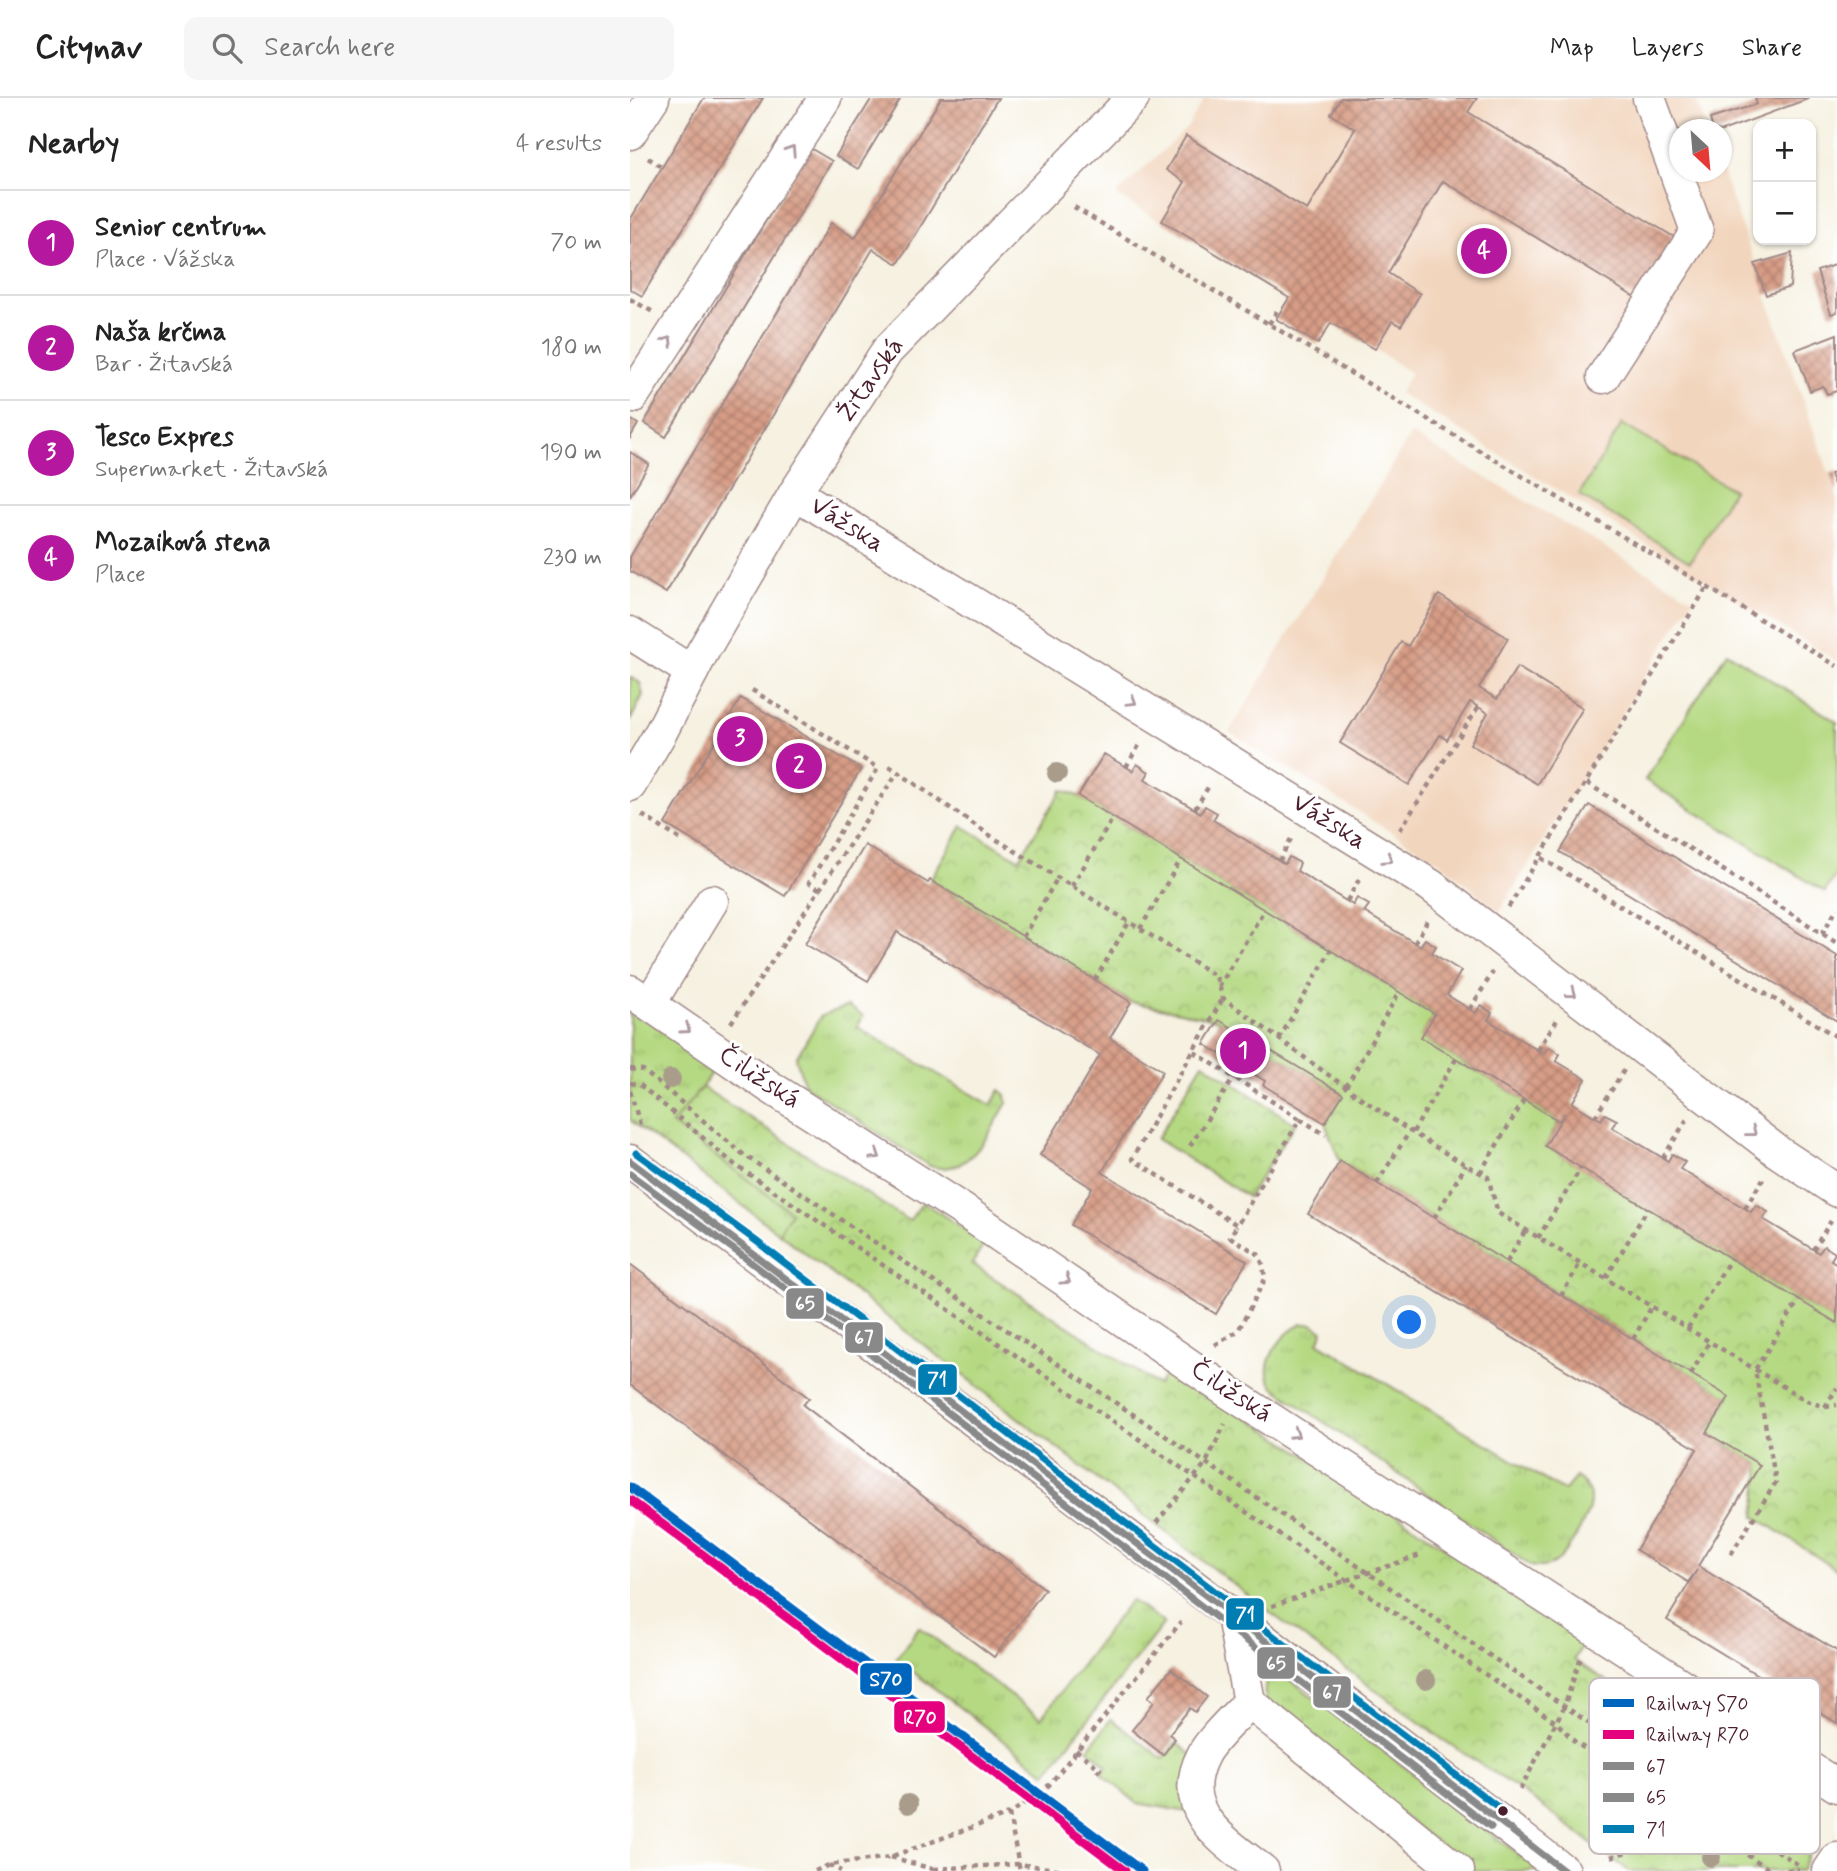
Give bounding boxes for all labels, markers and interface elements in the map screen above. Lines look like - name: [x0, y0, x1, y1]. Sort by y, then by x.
- search box: [184, 17, 674, 80]
- text: Citynav: [35, 26, 142, 70]
- icon: search: [208, 29, 246, 67]
- text: Search here: [264, 31, 395, 65]
- text: Map: [1550, 33, 1594, 64]
- text: Layers: [1632, 33, 1704, 64]
- text: Share: [1742, 33, 1802, 64]
- north arrow: [1669, 119, 1732, 182]
- map controls: [1753, 119, 1816, 245]
- button: +: [1753, 119, 1816, 182]
- text: Nearby: [28, 124, 119, 163]
- text: 4 results: [516, 129, 602, 159]
- one-way arrow: [783, 145, 796, 158]
- button: −: [1753, 182, 1816, 245]
- text: Senior centrum: [95, 211, 267, 245]
- pin: 4: [1461, 225, 1507, 277]
- text: 1: [46, 228, 56, 258]
- text: 70 m: [550, 228, 602, 258]
- text: Place · Vážska: [95, 245, 235, 275]
- text: Naša krčma: [95, 316, 226, 350]
- street label: Žitavská: [830, 331, 912, 429]
- text: 2: [45, 333, 57, 363]
- text: 180 m: [541, 333, 602, 363]
- one-way arrow: [659, 336, 672, 349]
- text: Bar · Žitavská: [95, 350, 233, 380]
- text: Tesco Expres: [95, 421, 234, 455]
- text: 3: [46, 438, 56, 468]
- text: 190 m: [540, 438, 602, 468]
- text: Supermarket · Žitavská: [95, 455, 328, 485]
- street label: Vážska: [803, 489, 891, 561]
- text: Mozaiková stena: [95, 526, 271, 560]
- text: 4: [44, 543, 58, 573]
- text: 230 m: [543, 543, 602, 573]
- text: Place: [95, 560, 146, 590]
- one-way arrow: [1125, 692, 1138, 705]
- pin: 3: [717, 713, 763, 765]
- pin: 2: [776, 740, 822, 792]
- street label: Vážska: [1285, 786, 1373, 858]
- one-way arrow: [1381, 850, 1394, 863]
- one-way arrow: [1564, 985, 1576, 998]
- one-way arrow: [678, 1021, 691, 1034]
- pin: 1: [1220, 1025, 1266, 1077]
- street label: Čiližská: [711, 1039, 807, 1117]
- one-way arrow: [1744, 1123, 1757, 1136]
- one-way arrow: [869, 1146, 882, 1159]
- one-way arrow: [1058, 1272, 1071, 1284]
- line badge: 65: [785, 1287, 825, 1320]
- text: 65: [795, 1292, 815, 1317]
- your location: [1392, 1305, 1426, 1339]
- line badge: 67: [844, 1321, 884, 1354]
- text: 67: [854, 1326, 874, 1351]
- street label: Čiližská: [1183, 1353, 1279, 1431]
- line badge: 71: [917, 1363, 958, 1396]
- text: 71: [927, 1368, 947, 1393]
- one-way arrow: [1288, 1426, 1301, 1439]
- line badge: 71: [1225, 1597, 1265, 1631]
- text: 71: [1235, 1603, 1255, 1628]
- line badge: 65: [1256, 1646, 1296, 1680]
- text: 65: [1266, 1652, 1286, 1677]
- line badge: S70: [859, 1662, 913, 1696]
- text: S70: [870, 1668, 903, 1693]
- line badge: 67: [1312, 1675, 1352, 1709]
- legend: [1589, 1678, 1820, 1854]
- text: 67: [1322, 1681, 1342, 1706]
- text: Railway S70: [1646, 1692, 1748, 1718]
- line badge: R70: [893, 1700, 946, 1734]
- text: R70: [903, 1706, 937, 1731]
- text: Railway R70: [1646, 1723, 1749, 1749]
- text: 67: [1646, 1755, 1665, 1780]
- text: 65: [1646, 1786, 1666, 1811]
- unlabelled marker: [1496, 1804, 1510, 1818]
- text: 71: [1646, 1818, 1666, 1843]

